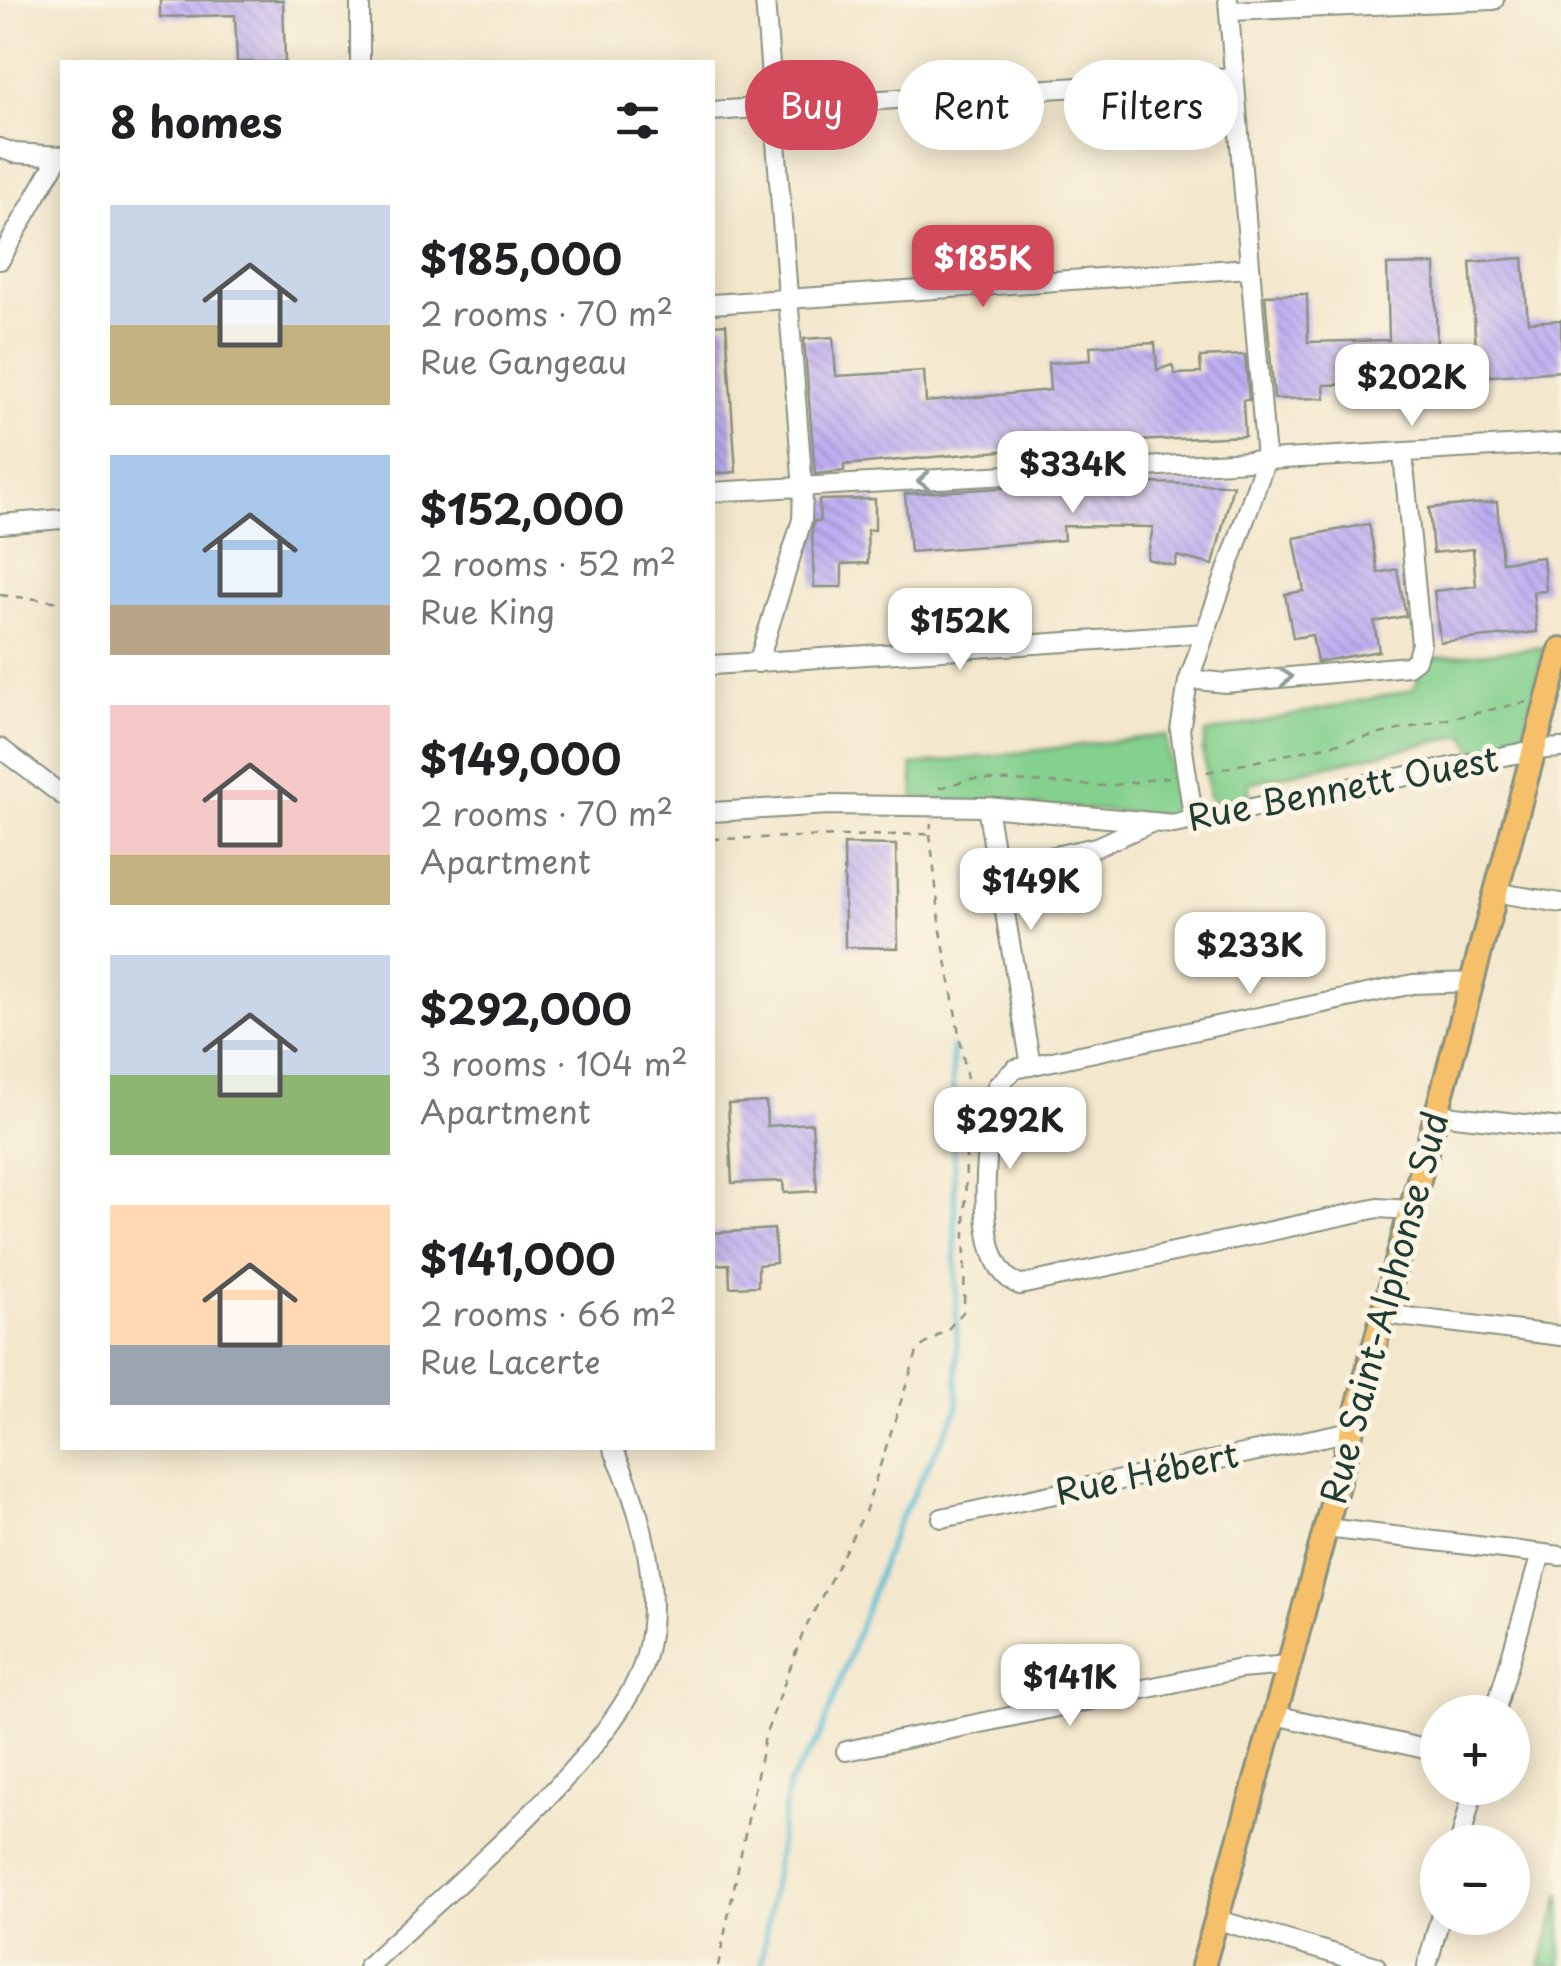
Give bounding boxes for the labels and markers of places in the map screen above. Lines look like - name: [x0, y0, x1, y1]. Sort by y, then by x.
- pin: $185K: [913, 225, 1053, 310]
- pin: $202K: [1342, 344, 1482, 429]
- pin: $334K: [1003, 431, 1143, 516]
- pin: $152K: [890, 588, 1030, 673]
- pin: $149K: [961, 848, 1101, 933]
- pin: $233K: [1180, 912, 1320, 997]
- pin: $292K: [940, 1087, 1080, 1172]
- pin: $141K: [1000, 1644, 1140, 1729]

